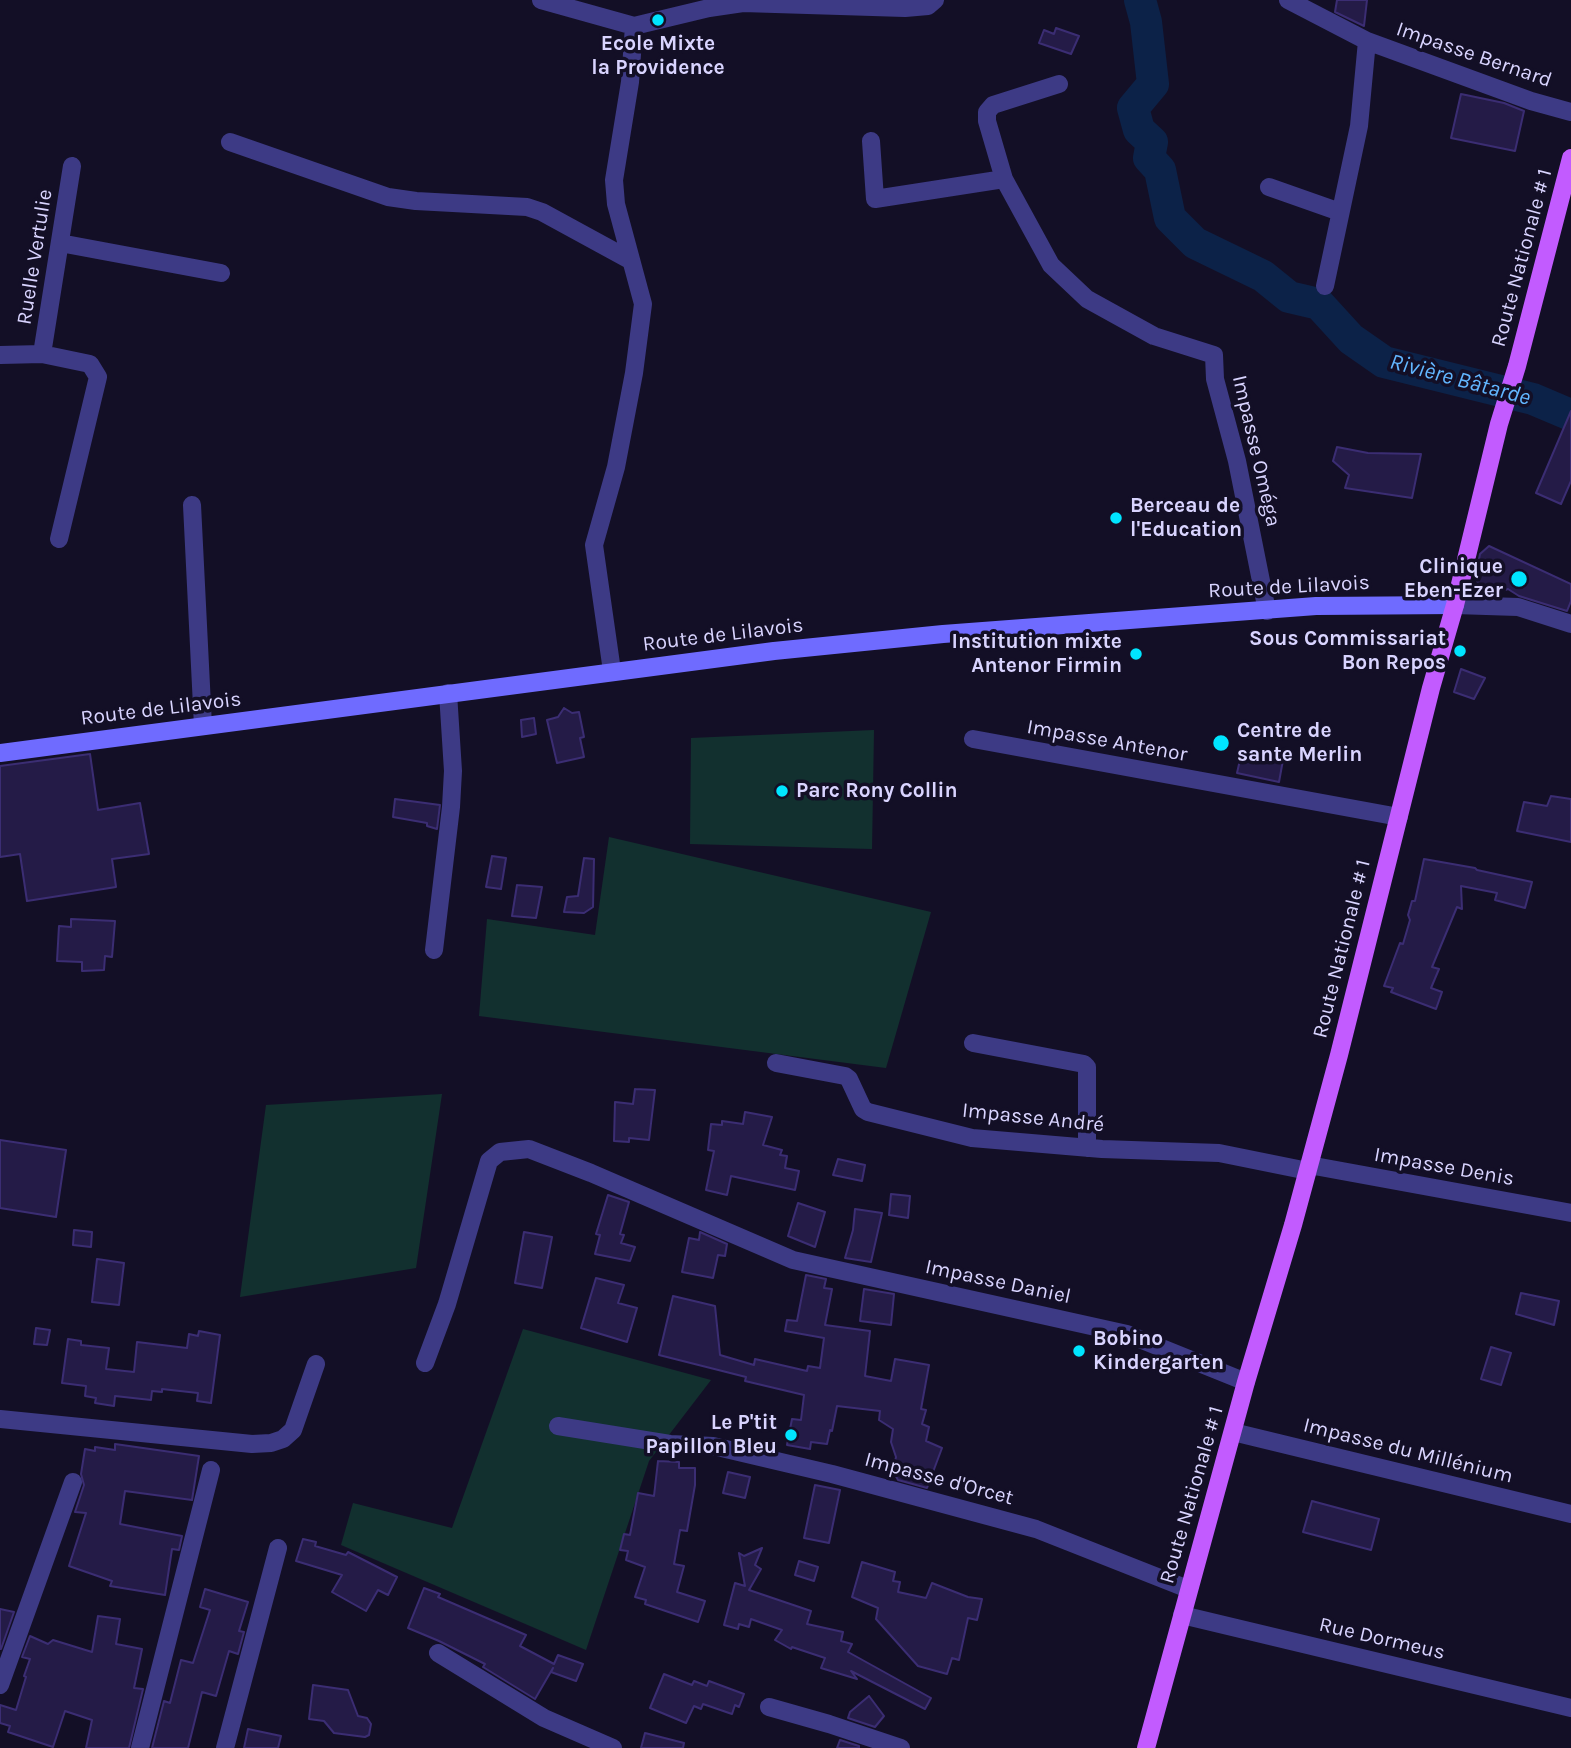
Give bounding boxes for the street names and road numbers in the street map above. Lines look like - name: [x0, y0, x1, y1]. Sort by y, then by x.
- street label: Impasse Bernard: [1393, 17, 1555, 93]
- street label: Route Nationale # 1: [1486, 166, 1558, 350]
- street label: Ruelle Vertulie: [12, 187, 58, 327]
- street label: Impasse Oméga: [1226, 373, 1286, 529]
- street label: Route de Lilavois: [1208, 570, 1370, 604]
- street label: Route de Lilavois: [641, 613, 805, 657]
- street label: Route de Lilavois: [79, 687, 243, 731]
- street label: Impasse Antenor: [1025, 714, 1189, 768]
- street label: Route Nationale # 1: [1308, 857, 1376, 1041]
- street label: Impasse André: [961, 1098, 1105, 1138]
- street label: Impasse Denis: [1372, 1142, 1516, 1192]
- street label: Impasse Daniel: [923, 1254, 1073, 1310]
- street label: Route Nationale # 1: [1155, 1403, 1229, 1587]
- street label: Impasse du Millénium: [1301, 1413, 1515, 1489]
- street label: Impasse d'Orcet: [862, 1447, 1016, 1511]
- street label: Rue Dormeus: [1317, 1612, 1447, 1666]

